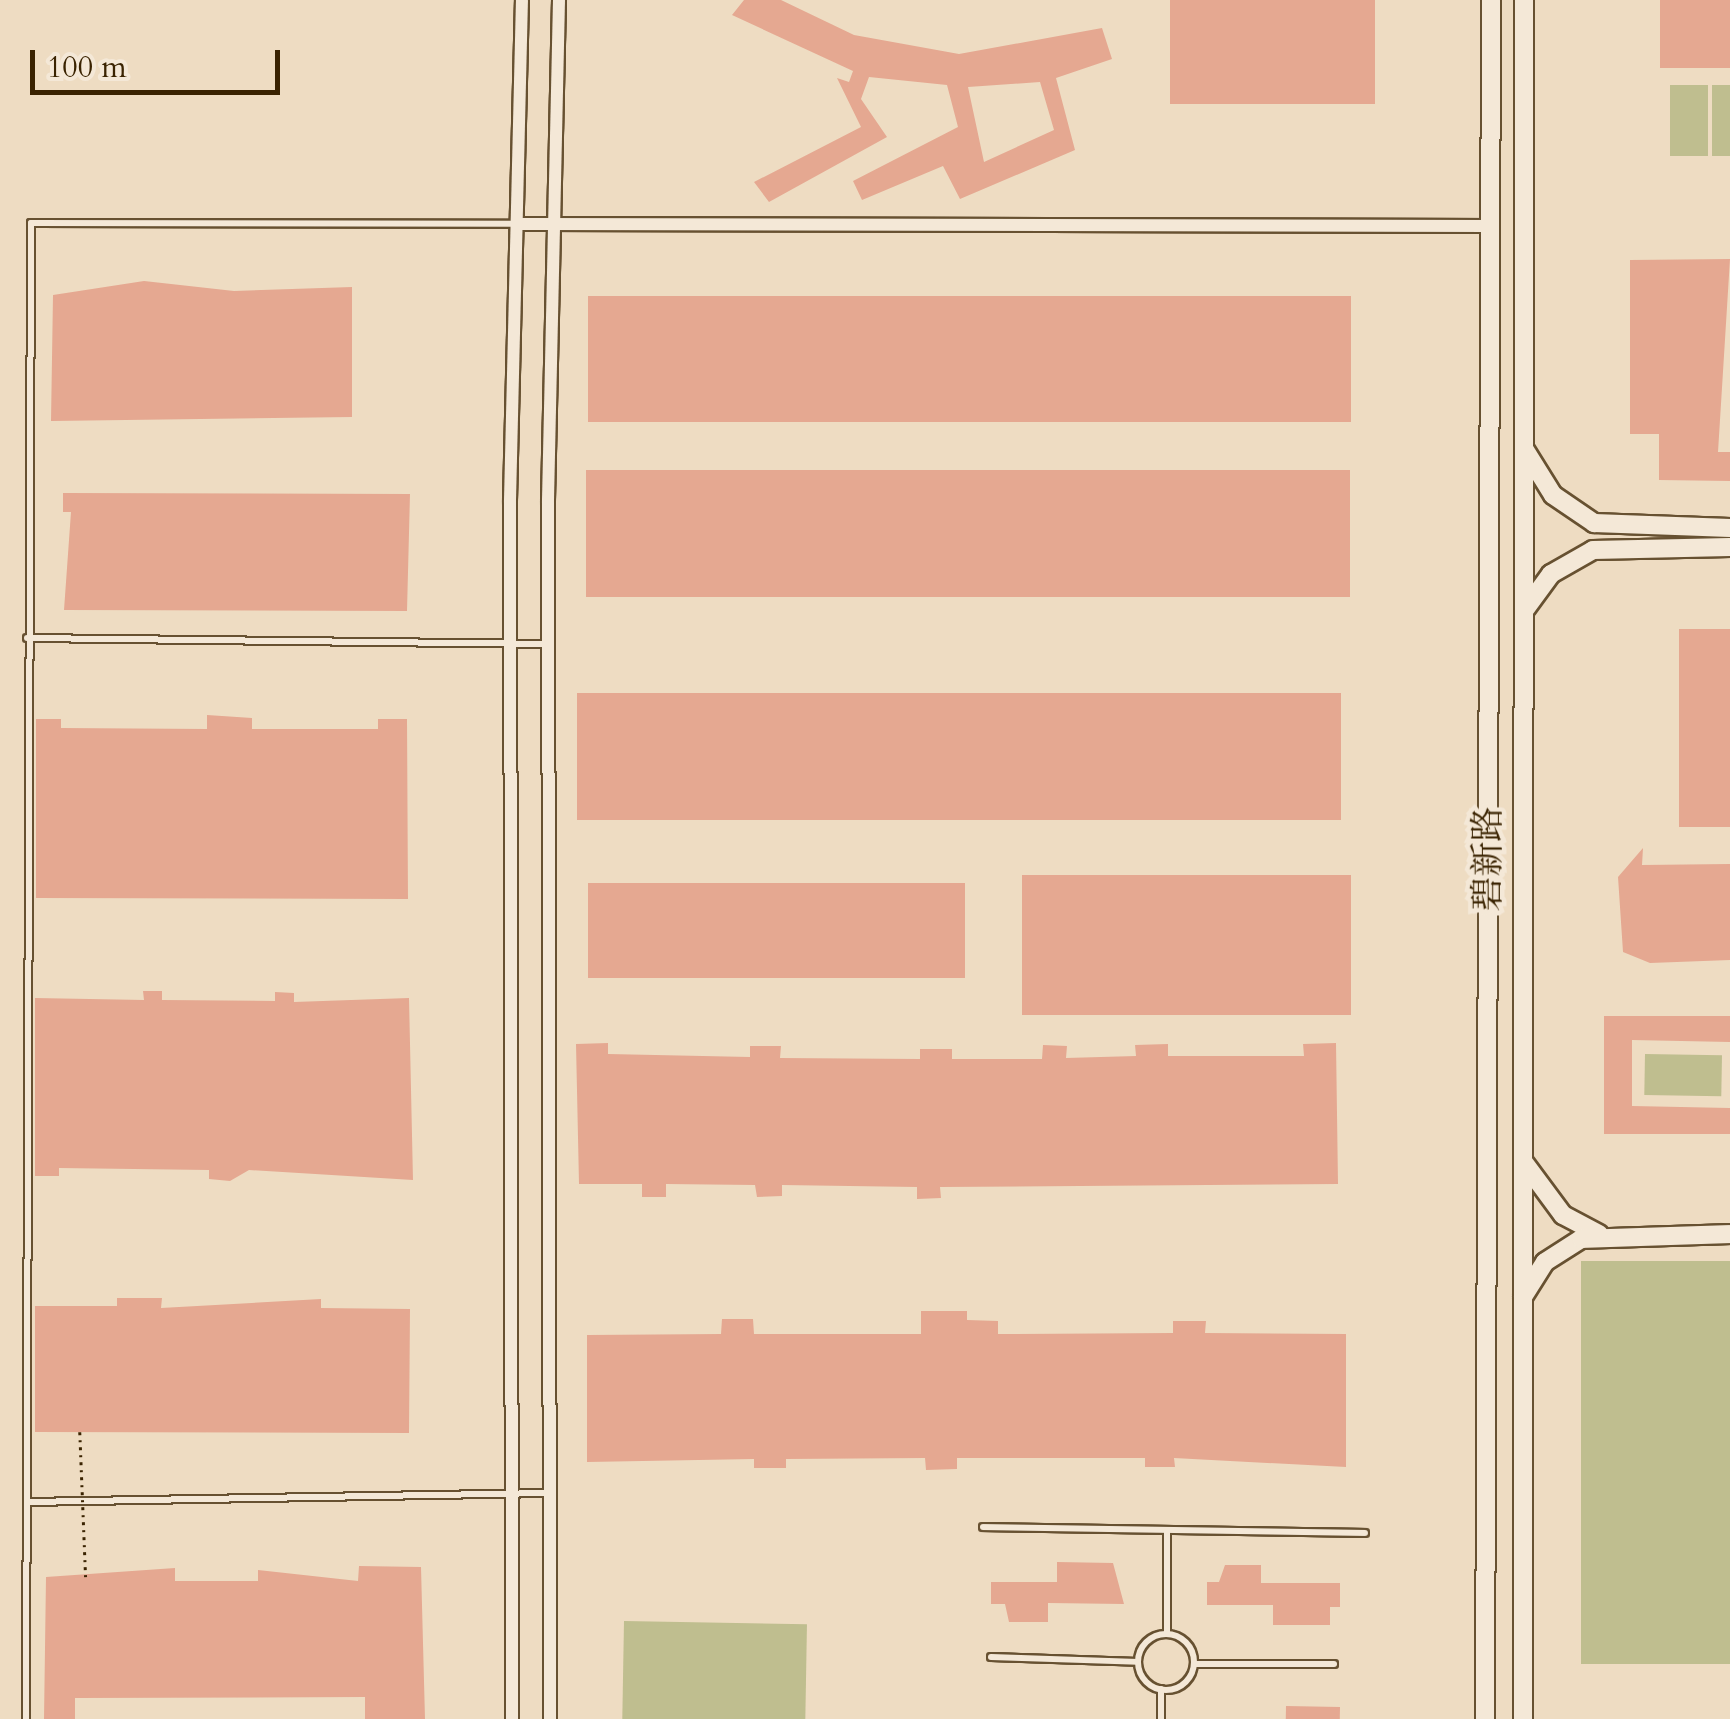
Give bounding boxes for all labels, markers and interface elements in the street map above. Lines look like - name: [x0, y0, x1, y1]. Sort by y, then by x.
- scale bar: [35, 30, 285, 92]
- text: 100 m: [47, 47, 127, 88]
- street label: 碧新路: [1467, 807, 1509, 911]

